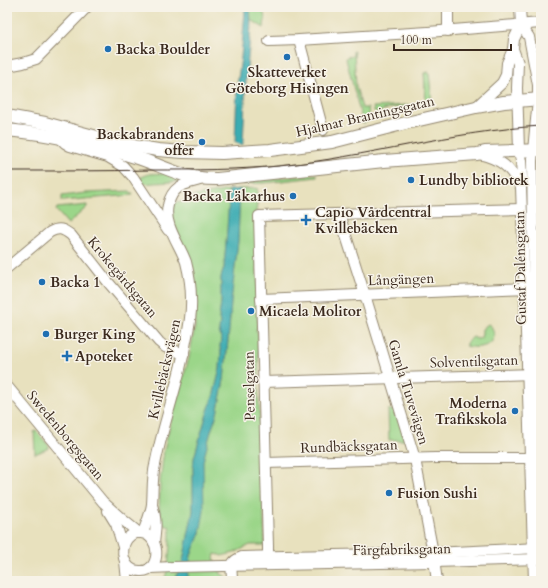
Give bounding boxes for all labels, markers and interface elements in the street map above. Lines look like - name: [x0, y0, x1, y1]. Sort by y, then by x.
- scale bar: [394, 26, 511, 52]
- text: 100 m: [400, 32, 433, 48]
- place label: Backa Boulder: [116, 40, 210, 59]
- marker: Backa Boulder: [103, 44, 113, 54]
- marker: Skatteverket Göteborg Hisingen: [282, 52, 292, 62]
- place label: Skatteverket Göteborg Hisingen: [225, 63, 349, 98]
- street label: Hjalmar Brantingsgatan: [294, 91, 436, 142]
- place label: Backabrandens offer: [97, 125, 194, 160]
- marker: Backabrandens offer: [197, 137, 207, 147]
- place label: Lundby bibliotek: [419, 171, 529, 190]
- marker: Lundby bibliotek: [406, 175, 416, 185]
- place label: Backa Läkarhus: [182, 187, 285, 206]
- marker: Backa Läkarhus: [288, 191, 298, 201]
- place label: Capio Vårdcentral Kvillebäcken: [315, 203, 431, 238]
- street label: Gustaf Dalénsgatan: [510, 211, 531, 325]
- marker: Capio Vårdcentral Kvillebäcken: [300, 214, 312, 226]
- street label: Krokegårdsgatan: [83, 233, 162, 322]
- street label: Långängen: [367, 269, 435, 290]
- place label: Backa 1: [50, 273, 100, 292]
- marker: Backa 1: [37, 277, 47, 287]
- place label: Micaela Molitor: [259, 302, 362, 321]
- marker: Micaela Molitor: [246, 306, 256, 316]
- street label: Kvillebäcksvägen: [144, 317, 185, 421]
- place label: Burger King: [54, 325, 136, 344]
- marker: Burger King: [41, 329, 51, 339]
- street label: Gamla Tuvevägen: [383, 337, 434, 447]
- place label: Apoteket: [75, 347, 133, 366]
- street label: Solventilsgatan: [429, 350, 519, 373]
- marker: Apoteket: [62, 351, 72, 361]
- street label: Penselgatan: [239, 351, 260, 421]
- street label: Swedenborgsgatan: [23, 387, 109, 484]
- place label: Moderna Trafikskola: [435, 394, 507, 429]
- marker: Moderna Trafikskola: [510, 406, 520, 416]
- street label: Rundbäcksgatan: [300, 435, 398, 458]
- place label: Fusion Sushi: [397, 484, 478, 503]
- marker: Fusion Sushi: [384, 488, 394, 498]
- street label: Färgfabriksgatan: [353, 539, 451, 560]

